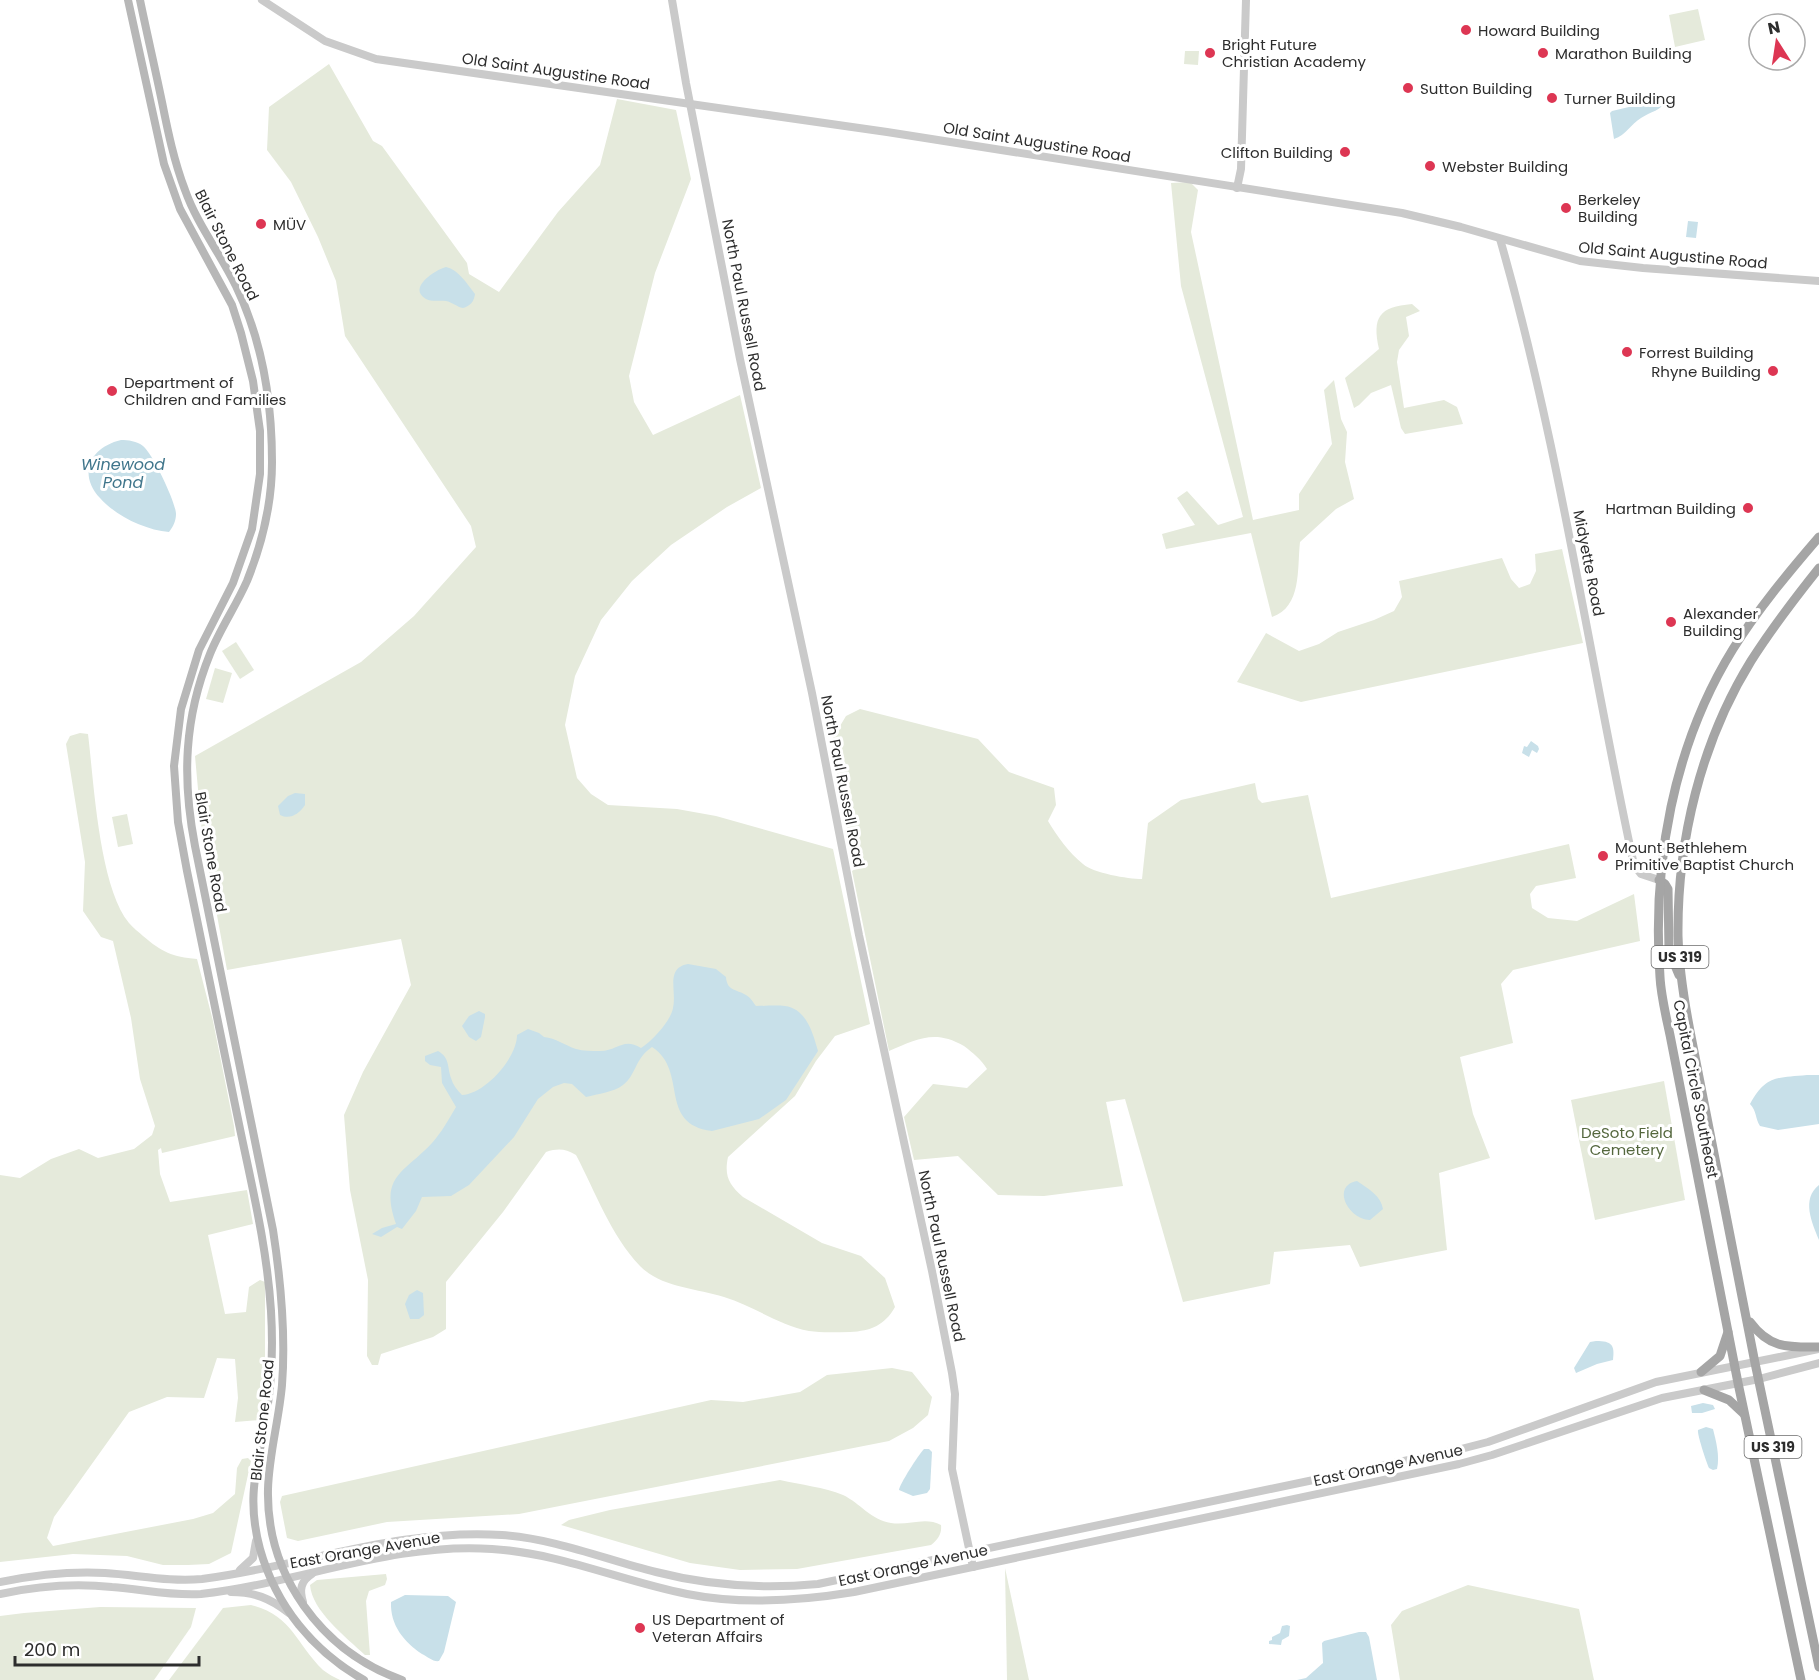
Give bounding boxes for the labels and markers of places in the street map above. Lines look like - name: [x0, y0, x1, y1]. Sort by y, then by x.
- place label: Howard Building: [1478, 20, 1600, 41]
- marker: Howard Building: [1459, 23, 1473, 37]
- place label: Bright Future Christian Academy: [1222, 34, 1366, 72]
- place label: Marathon Building: [1555, 43, 1692, 64]
- marker: Bright Future Christian Academy: [1203, 46, 1217, 60]
- marker: Marathon Building: [1536, 46, 1550, 60]
- place label: Sutton Building: [1420, 78, 1532, 99]
- marker: Sutton Building: [1401, 81, 1415, 95]
- place label: Turner Building: [1564, 88, 1676, 109]
- marker: Turner Building: [1545, 91, 1559, 105]
- place label: Clifton Building: [1221, 142, 1333, 163]
- marker: Clifton Building: [1338, 145, 1352, 159]
- place label: Webster Building: [1442, 156, 1568, 177]
- marker: Webster Building: [1423, 159, 1437, 173]
- place label: Berkeley Building: [1578, 189, 1641, 227]
- marker: Berkeley Building: [1559, 201, 1573, 215]
- place label: MÜV: [273, 214, 306, 235]
- marker: MÜV: [254, 217, 268, 231]
- place label: Forrest Building: [1639, 342, 1754, 363]
- marker: Forrest Building: [1620, 345, 1634, 359]
- place label: Rhyne Building: [1651, 361, 1761, 382]
- marker: Rhyne Building: [1766, 364, 1780, 378]
- place label: Department of Children and Families: [124, 372, 287, 410]
- marker: Department of Children and Families: [105, 384, 119, 398]
- place label: Hartman Building: [1605, 498, 1736, 519]
- marker: Hartman Building: [1741, 501, 1755, 515]
- place label: Alexander Building: [1683, 603, 1758, 641]
- marker: Alexander Building: [1664, 615, 1678, 629]
- place label: Mount Bethlehem Primitive Baptist Church: [1615, 837, 1794, 875]
- marker: Mount Bethlehem Primitive Baptist Church: [1596, 849, 1610, 863]
- place label: US Department of Veteran Affairs: [652, 1609, 785, 1647]
- marker: US Department of Veteran Affairs: [633, 1621, 647, 1635]

